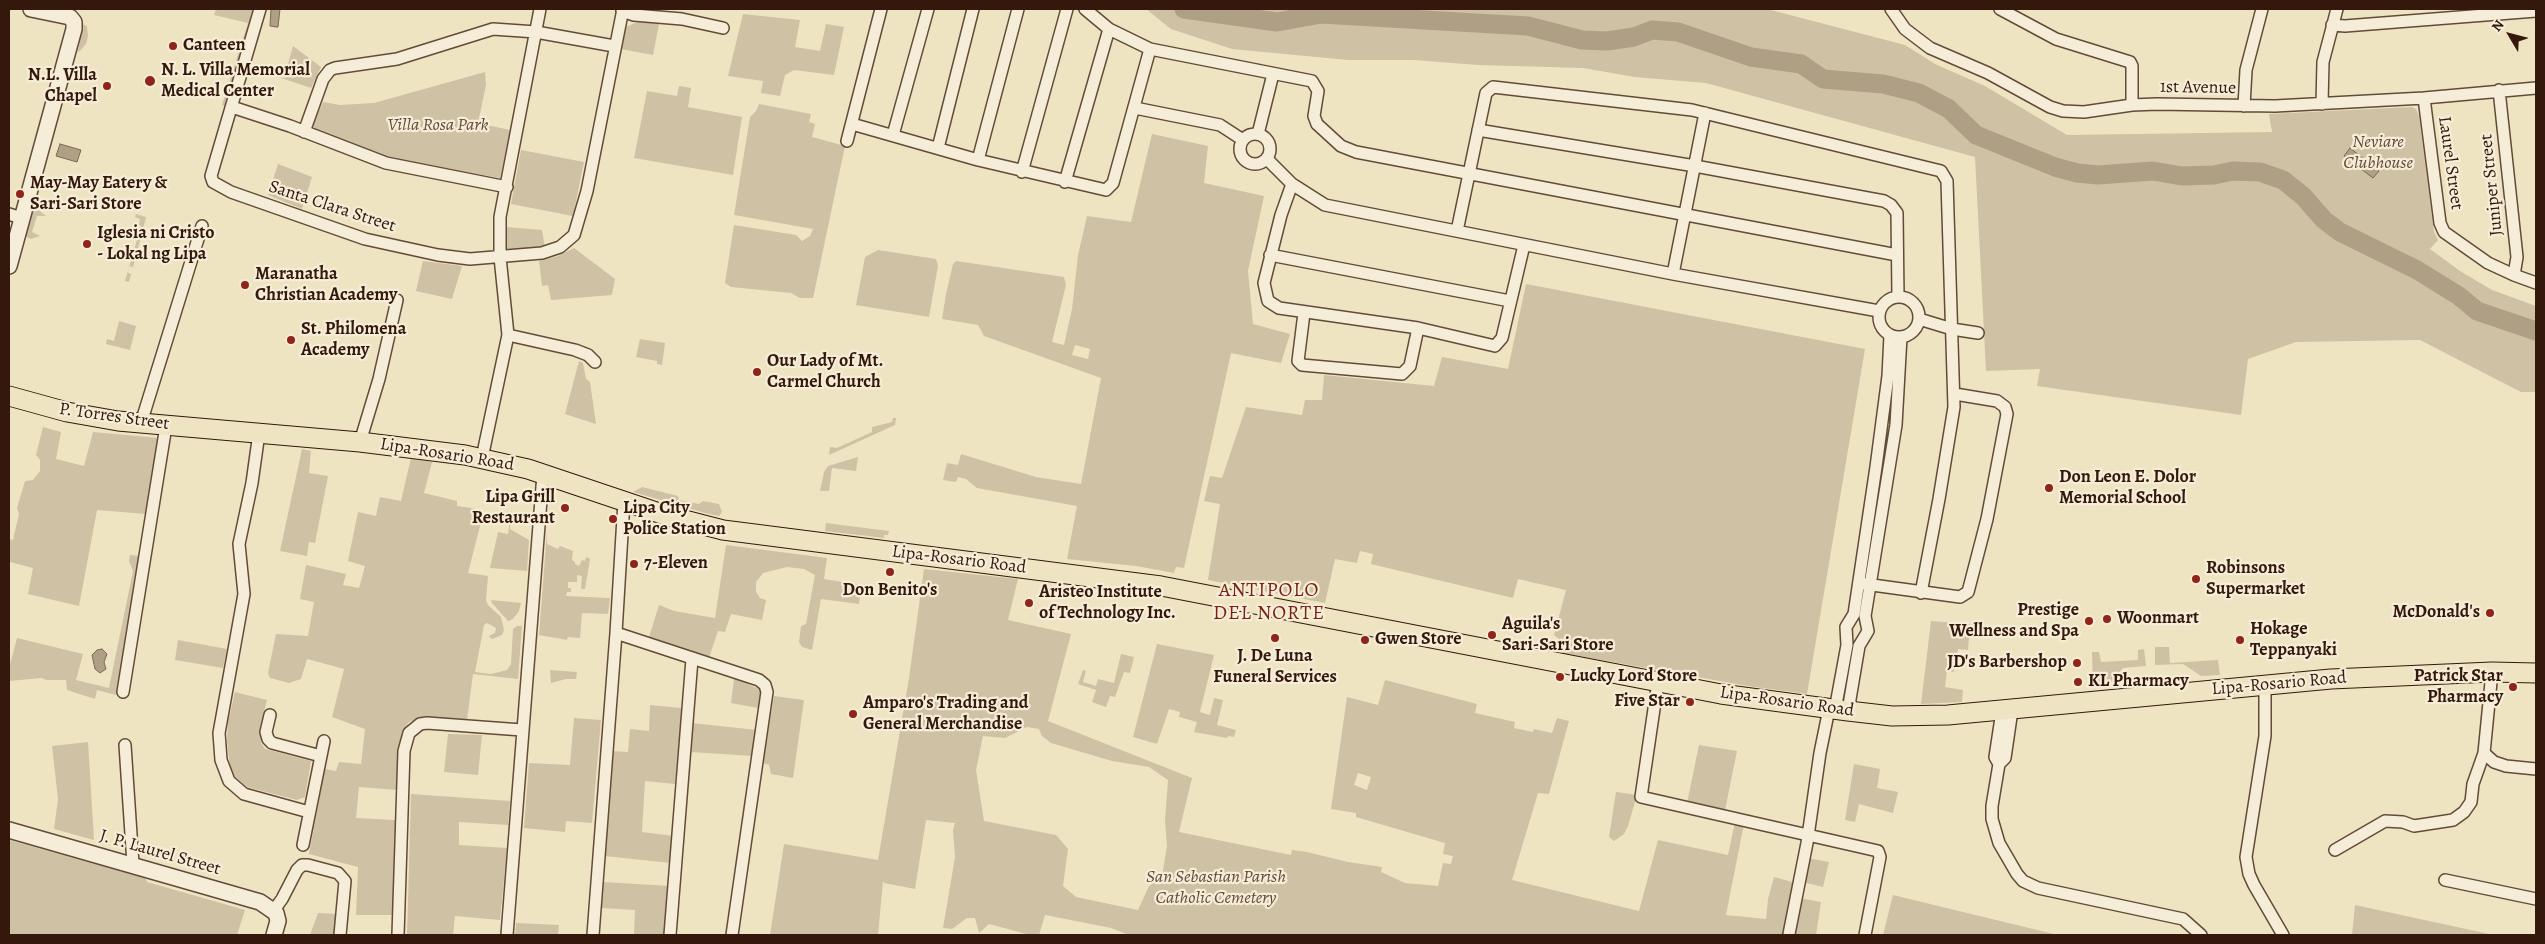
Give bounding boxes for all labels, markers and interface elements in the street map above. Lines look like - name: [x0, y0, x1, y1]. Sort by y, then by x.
- north arrow: [2485, 10, 2535, 60]
- text: N: [2487, 16, 2508, 35]
- place label: Canteen: [183, 35, 246, 57]
- marker: Canteen: [167, 40, 179, 52]
- place label: N. L. Villa Memorial Medical Center: [161, 60, 310, 102]
- place label: N.L. Villa Chapel: [28, 65, 97, 108]
- marker: N. L. Villa Memorial Medical Center: [143, 74, 157, 88]
- street label: 1st Avenue: [2160, 77, 2236, 99]
- marker: N.L. Villa Chapel: [101, 80, 113, 92]
- park label: Villa Rosa Park: [388, 115, 488, 137]
- street label: Laurel Street: [2433, 115, 2467, 211]
- park label: Neviare Clubhouse: [2343, 132, 2413, 174]
- street label: Juniper Street: [2476, 133, 2508, 237]
- place label: May-May Eatery & Sari-Sari Store: [30, 173, 167, 215]
- street label: Santa Clara Street: [266, 176, 398, 238]
- marker: May-May Eatery & Sari-Sari Store: [14, 188, 26, 200]
- place label: Iglesia ni Cristo - Lokal ng Lipa: [97, 223, 215, 266]
- marker: Iglesia ni Cristo - Lokal ng Lipa: [81, 238, 93, 250]
- place label: Maranatha Christian Academy: [255, 264, 397, 306]
- marker: Maranatha Christian Academy: [239, 279, 251, 291]
- place label: St. Philomena Academy: [301, 319, 406, 362]
- marker: St. Philomena Academy: [285, 334, 297, 346]
- place label: Our Lady of Mt. Carmel Church: [767, 351, 884, 394]
- marker: Our Lady of Mt. Carmel Church: [751, 366, 763, 378]
- street label: P. Torres Street: [57, 399, 171, 435]
- street label: Lipa-Rosario Road: [378, 434, 516, 476]
- place label: Don Leon E. Dolor Memorial School: [2059, 467, 2196, 509]
- marker: Don Leon E. Dolor Memorial School: [2043, 482, 2055, 494]
- place label: Lipa Grill Restaurant: [472, 487, 555, 530]
- place label: Lipa City Police Station: [623, 498, 726, 540]
- marker: Lipa Grill Restaurant: [559, 502, 571, 514]
- marker: Lipa City Police Station: [607, 513, 619, 525]
- street label: Lipa-Rosario Road: [890, 541, 1028, 579]
- place label: 7-Eleven: [644, 553, 708, 575]
- marker: 7-Eleven: [628, 558, 640, 570]
- place label: Robinsons Supermarket: [2206, 558, 2305, 600]
- marker: Don Benito's: [884, 566, 896, 578]
- marker: Robinsons Supermarket: [2190, 573, 2202, 585]
- district label: ANTIPOLO DEL NORTE: [1212, 579, 1326, 626]
- place label: Don Benito's: [843, 580, 937, 602]
- place label: Aristeo Institute of Technology Inc.: [1039, 582, 1176, 624]
- marker: Aristeo Institute of Technology Inc.: [1023, 597, 1035, 609]
- place label: Prestige Wellness and Spa: [1949, 600, 2079, 642]
- place label: McDonald's: [2392, 602, 2480, 624]
- marker: McDonald's: [2484, 607, 2496, 619]
- place label: Woonmart: [2117, 608, 2199, 630]
- marker: Woonmart: [2101, 613, 2113, 625]
- place label: Aguila's Sari-Sari Store: [1502, 614, 1614, 656]
- marker: Prestige Wellness and Spa: [2083, 615, 2095, 627]
- place label: Hokage Teppanyaki: [2250, 619, 2337, 662]
- place label: Gwen Store: [1375, 629, 1462, 651]
- marker: Aguila's Sari-Sari Store: [1486, 629, 1498, 641]
- marker: J. De Luna Funeral Services: [1269, 632, 1281, 644]
- marker: Gwen Store: [1359, 634, 1371, 646]
- marker: Hokage Teppanyaki: [2234, 634, 2246, 646]
- place label: J. De Luna Funeral Services: [1213, 646, 1337, 689]
- place label: JD's Barbershop: [1947, 652, 2067, 674]
- marker: JD's Barbershop: [2071, 657, 2083, 669]
- place label: Lucky Lord Store: [1570, 666, 1697, 688]
- place label: Patrick Star Pharmacy: [2414, 666, 2503, 709]
- street label: Lipa-Rosario Road: [2211, 667, 2347, 701]
- marker: Lucky Lord Store: [1554, 671, 1566, 683]
- place label: KL Pharmacy: [2088, 671, 2189, 693]
- marker: KL Pharmacy: [2072, 676, 2084, 688]
- marker: Patrick Star Pharmacy: [2507, 681, 2519, 693]
- street label: Lipa-Rosario Road: [1718, 682, 1856, 722]
- place label: Five Star: [1614, 691, 1680, 713]
- place label: Amparo's Trading and General Merchandise: [863, 693, 1028, 736]
- marker: Five Star: [1684, 696, 1696, 708]
- marker: Amparo's Trading and General Merchandise: [847, 708, 859, 720]
- street label: J. P. Laurel Street: [97, 825, 223, 881]
- park label: San Sebastian Parish Catholic Cemetery: [1146, 867, 1286, 910]

